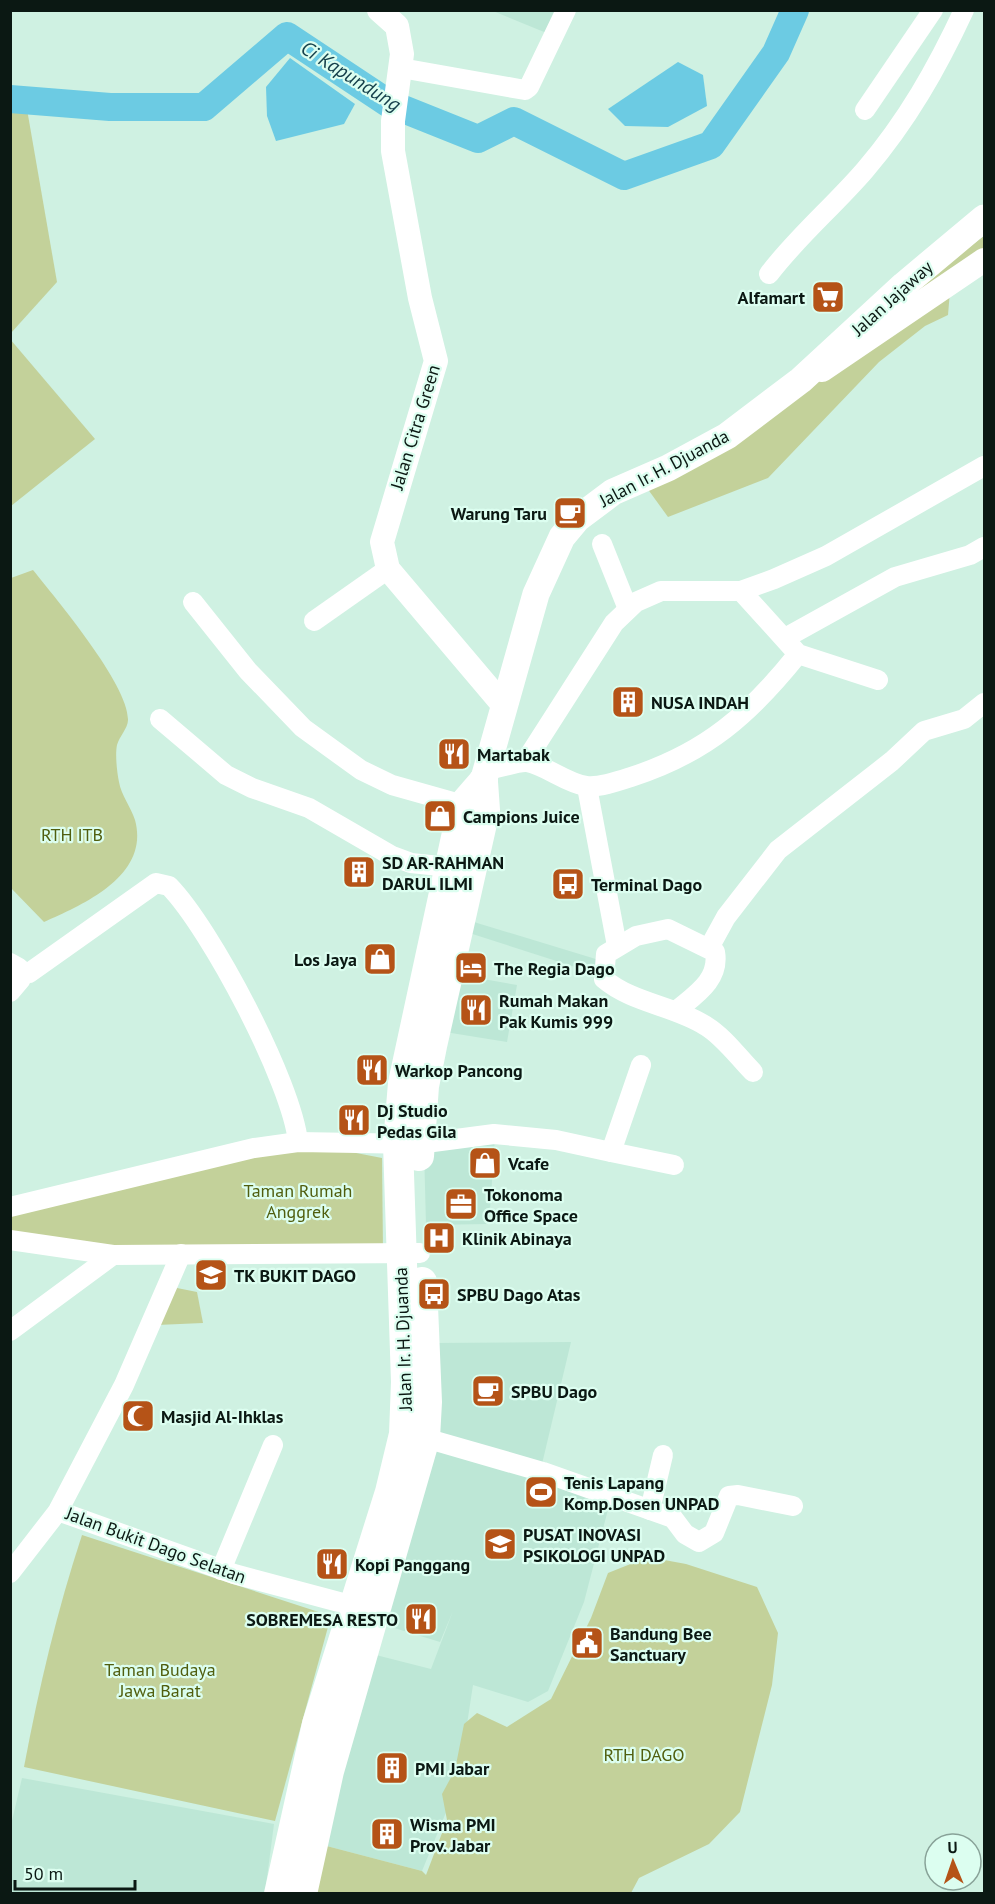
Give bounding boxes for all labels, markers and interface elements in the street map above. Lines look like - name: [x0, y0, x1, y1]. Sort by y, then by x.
- water label: Ci Kapundung: [296, 35, 406, 117]
- street label: Jalan Jajaway: [846, 255, 938, 341]
- supermarket icon: Alfamart: [810, 279, 846, 315]
- place label: Alfamart: [738, 286, 806, 309]
- street label: Jalan Citra Green: [385, 362, 445, 493]
- street label: Jalan Ir. H. Djuanda: [594, 424, 733, 512]
- cafe icon: Warung Taru: [552, 495, 588, 531]
- place label: Warung Taru: [451, 502, 547, 525]
- building icon: NUSA INDAH: [610, 684, 646, 720]
- place label: NUSA INDAH: [651, 691, 749, 714]
- restaurant icon: Martabak: [436, 736, 472, 772]
- place label: Martabak: [477, 743, 550, 766]
- shop icon: Campions Juice: [422, 798, 458, 834]
- place label: Campions Juice: [463, 805, 580, 828]
- park label: RTH ITB: [41, 823, 103, 846]
- place label: SD AR-RAHMAN DARUL ILMI: [382, 851, 504, 895]
- building icon: SD AR-RAHMAN DARUL ILMI: [341, 854, 377, 890]
- bus stop icon: Terminal Dago: [550, 866, 586, 902]
- place label: Terminal Dago: [591, 873, 703, 896]
- shop icon: Los Jaya: [362, 941, 398, 977]
- place label: Los Jaya: [294, 948, 357, 971]
- hotel icon: The Regia Dago: [453, 950, 489, 986]
- place label: The Regia Dago: [494, 957, 615, 980]
- place label: Rumah Makan Pak Kumis 999: [499, 989, 613, 1033]
- restaurant icon: Rumah Makan Pak Kumis 999: [458, 992, 494, 1028]
- restaurant icon: Warkop Pancong: [354, 1052, 390, 1088]
- place label: Warkop Pancong: [395, 1059, 523, 1082]
- place label: Dj Studio Pedas Gila: [377, 1099, 456, 1143]
- restaurant icon: Dj Studio Pedas Gila: [336, 1102, 372, 1138]
- shop icon: Vcafe: [467, 1145, 503, 1181]
- place label: Vcafe: [507, 1152, 549, 1175]
- park label: Taman Rumah Anggrek: [244, 1179, 352, 1223]
- place label: Tokonoma Office Space: [484, 1183, 578, 1227]
- office icon: Tokonoma Office Space: [443, 1186, 479, 1222]
- hospital icon: Klinik Abinaya: [421, 1220, 457, 1256]
- place label: Klinik Abinaya: [462, 1227, 572, 1250]
- school or university icon: TK BUKIT DAGO: [193, 1257, 229, 1293]
- place label: TK BUKIT DAGO: [234, 1264, 356, 1287]
- street label: Jalan Ir. H. Djuanda: [389, 1267, 417, 1412]
- bus stop icon: SPBU Dago Atas: [416, 1276, 452, 1312]
- place label: SPBU Dago Atas: [457, 1283, 581, 1306]
- cafe icon: SPBU Dago: [470, 1373, 506, 1409]
- place label: SPBU Dago: [511, 1380, 598, 1403]
- mosque icon: Masjid Al-Ihklas: [120, 1398, 156, 1434]
- place label: Masjid Al-Ihklas: [161, 1405, 284, 1428]
- place label: Tenis Lapang Komp.Dosen UNPAD: [564, 1471, 719, 1515]
- sports icon: Tenis Lapang Komp.Dosen UNPAD: [523, 1474, 559, 1510]
- street label: Jalan Bukit Dago Selatan: [62, 1501, 249, 1588]
- place label: PUSAT INOVASI PSIKOLOGI UNPAD: [523, 1523, 665, 1567]
- school or university icon: PUSAT INOVASI PSIKOLOGI UNPAD: [482, 1526, 518, 1562]
- restaurant icon: Kopi Panggang: [314, 1546, 350, 1582]
- place label: Kopi Panggang: [355, 1553, 470, 1576]
- restaurant icon: SOBREMESA RESTO: [403, 1601, 439, 1637]
- place label: SOBREMESA RESTO: [246, 1608, 398, 1631]
- place label: Bandung Bee Sanctuary: [610, 1622, 712, 1666]
- public building icon: Bandung Bee Sanctuary: [569, 1625, 605, 1661]
- park label: Taman Budaya Jawa Barat: [104, 1658, 216, 1702]
- park label: RTH DAGO: [603, 1743, 685, 1766]
- building icon: PMI Jabar: [374, 1750, 410, 1786]
- place label: PMI Jabar: [415, 1757, 490, 1780]
- place label: Wisma PMI Prov. Jabar: [410, 1813, 496, 1857]
- building icon: Wisma PMI Prov. Jabar: [369, 1816, 405, 1852]
- north arrow: [923, 1832, 983, 1892]
- text: U: [947, 1837, 958, 1857]
- scale bar: [15, 1853, 135, 1891]
- text: 50 m: [24, 1862, 63, 1885]

